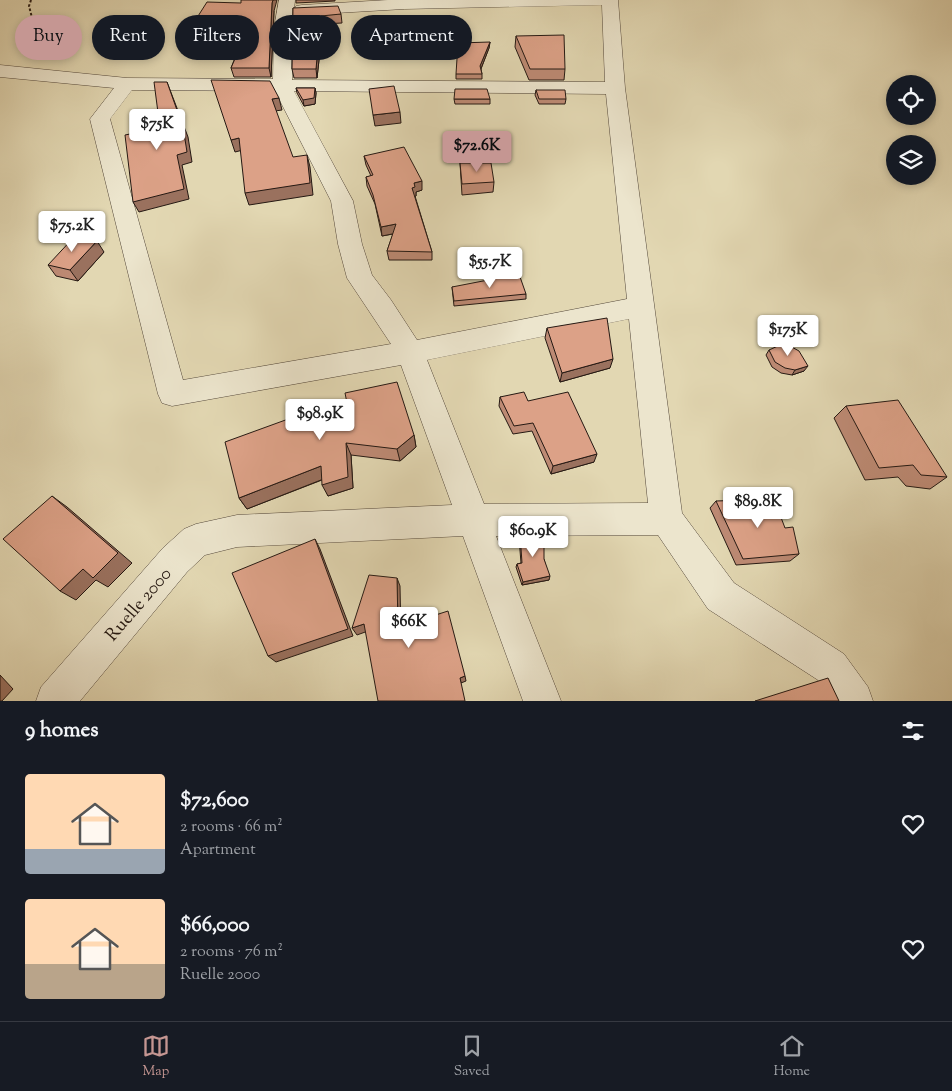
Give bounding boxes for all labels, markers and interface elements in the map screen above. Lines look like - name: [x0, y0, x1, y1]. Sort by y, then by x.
- chip: Buy: [15, 15, 82, 60]
- chip: Rent: [92, 15, 165, 60]
- chip: Filters: [175, 15, 259, 60]
- chip: New: [269, 15, 341, 60]
- chip: Apartment: [351, 15, 472, 60]
- map controls: [886, 75, 936, 185]
- button: locate: [886, 75, 936, 125]
- pin: $75K: [127, 108, 187, 151]
- text: $75K: [140, 113, 174, 136]
- pin: $72.6K: [436, 130, 518, 173]
- text: $72.6K: [453, 135, 501, 158]
- button: layers: [886, 135, 936, 185]
- pin: $75.2K: [31, 210, 113, 253]
- text: $75.2K: [49, 215, 95, 238]
- pin: $55.7K: [449, 246, 531, 289]
- text: $55.7K: [468, 251, 512, 274]
- pin: $175K: [753, 314, 823, 357]
- text: $175K: [768, 319, 808, 342]
- pin: $98.9K: [279, 398, 361, 441]
- text: $98.9K: [296, 403, 344, 426]
- pin: $89.8K: [717, 486, 799, 529]
- text: $89.8K: [734, 491, 782, 514]
- pin: $60.9K: [492, 516, 574, 558]
- text: $60.9K: [509, 520, 557, 543]
- street label: Ruelle 2000: [100, 563, 179, 648]
- pin: $66K: [379, 606, 439, 649]
- text: $66K: [391, 611, 427, 634]
- text: 9 homes: [25, 716, 98, 746]
- icon: filters: [899, 717, 927, 745]
- text: $72,600: [180, 786, 249, 816]
- icon: home: [65, 794, 125, 854]
- icon: heart: [899, 810, 927, 838]
- text: 2 rooms · 66 m²: [180, 816, 283, 839]
- text: Apartment: [180, 839, 256, 862]
- text: $66,000: [180, 911, 250, 941]
- icon: home: [65, 919, 125, 979]
- icon: heart: [899, 935, 927, 963]
- text: 2 rooms · 76 m²: [180, 941, 283, 964]
- text: Ruelle 2000: [180, 964, 260, 987]
- tab: Map: [142, 1032, 170, 1082]
- tab: Saved: [454, 1032, 490, 1082]
- tab: Home: [773, 1032, 810, 1082]

